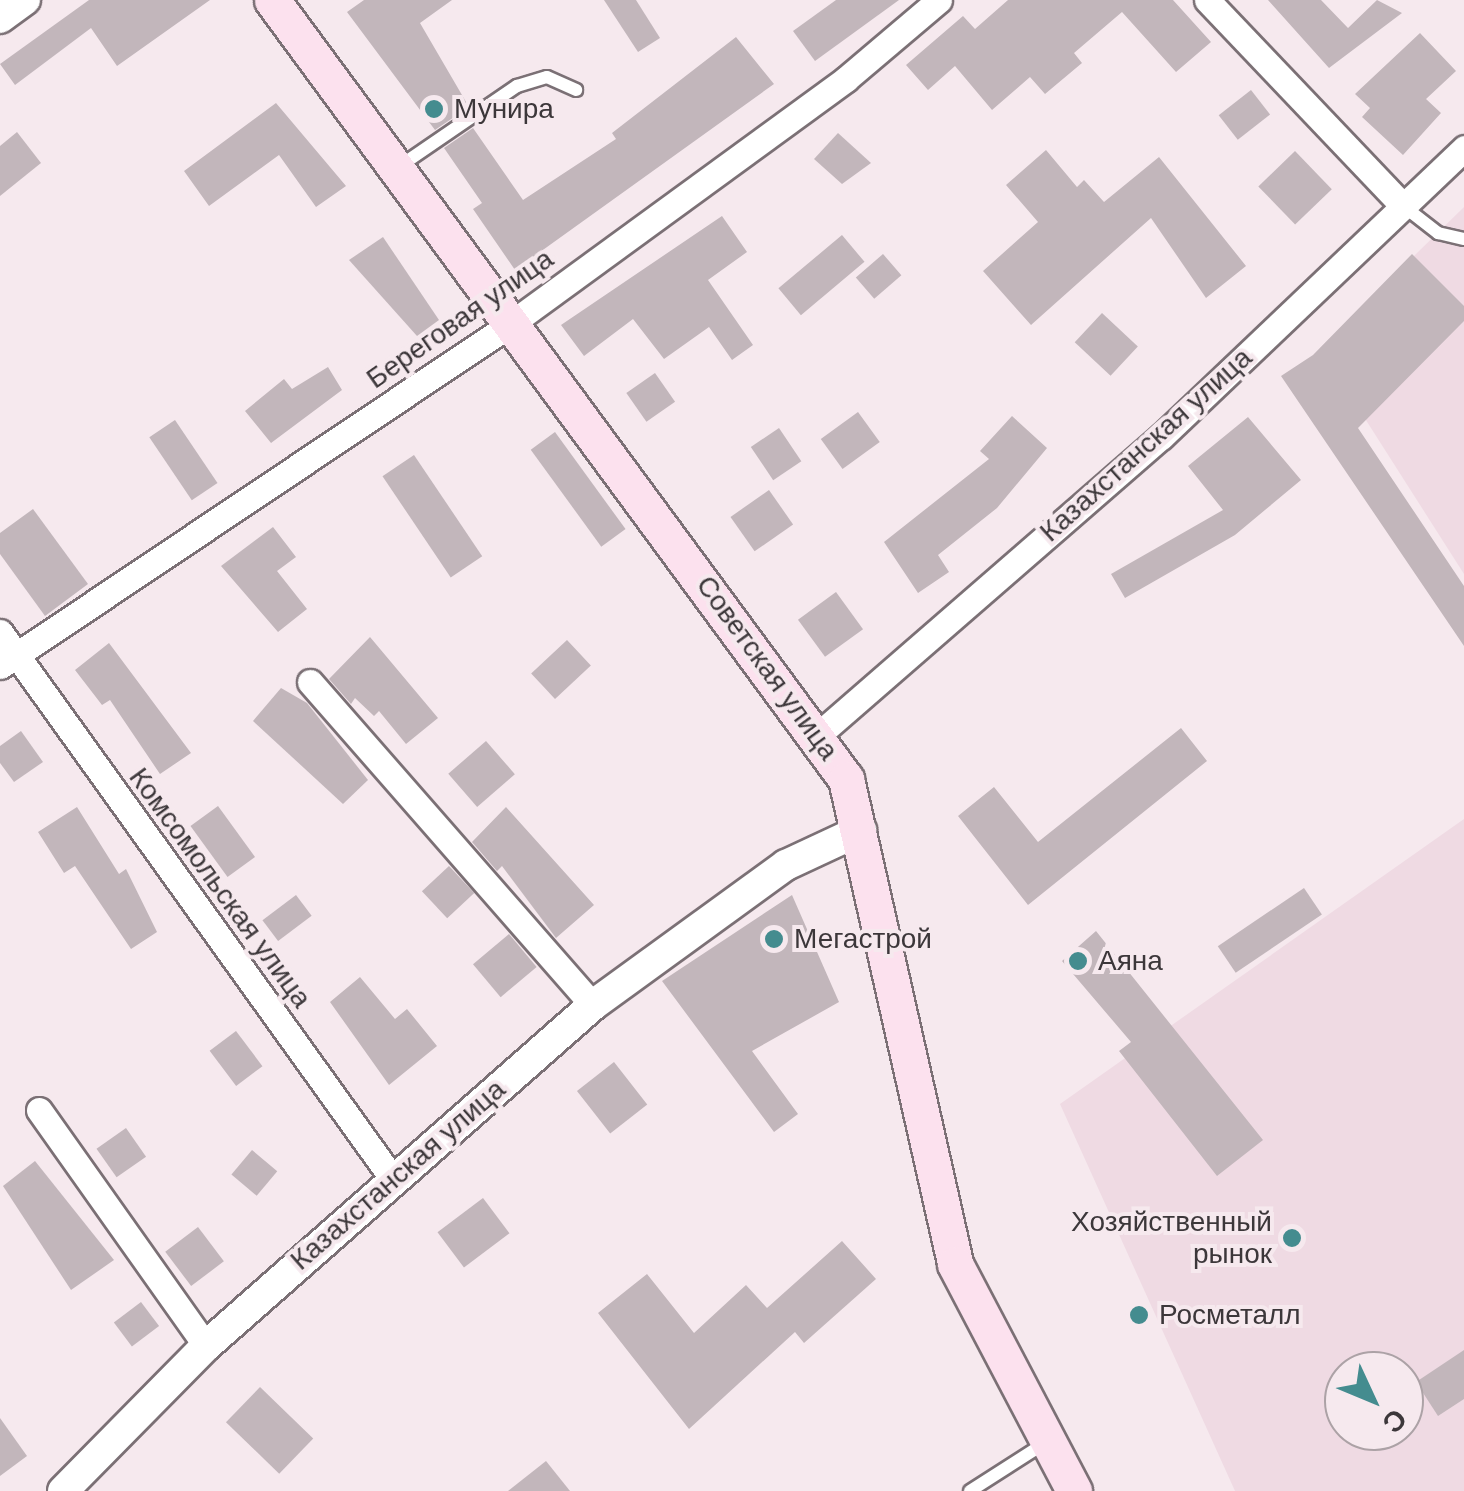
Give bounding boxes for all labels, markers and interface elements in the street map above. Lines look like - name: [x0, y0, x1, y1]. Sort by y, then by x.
- place label: Мунира: [454, 92, 554, 126]
- marker: Мунира: [423, 98, 445, 120]
- street label: Береговая улица: [360, 242, 560, 396]
- street label: Казахстанская улица: [1033, 341, 1259, 549]
- street label: Советская улица: [689, 569, 845, 767]
- street label: Комсомольская улица: [122, 762, 318, 1014]
- place label: Мегастрой: [794, 922, 932, 956]
- marker: Мегастрой: [763, 928, 785, 950]
- place label: Аяна: [1098, 944, 1163, 978]
- marker: Аяна: [1067, 950, 1089, 972]
- street label: Казахстанская улица: [284, 1073, 512, 1277]
- place label: Хозяйственный рынок: [1071, 1205, 1272, 1271]
- marker: Хозяйственный рынок: [1281, 1227, 1303, 1249]
- place label: Росметалл: [1159, 1298, 1301, 1332]
- marker: Росметалл: [1128, 1304, 1150, 1326]
- north arrow: [1324, 1351, 1424, 1451]
- text: С: [1374, 1401, 1415, 1441]

